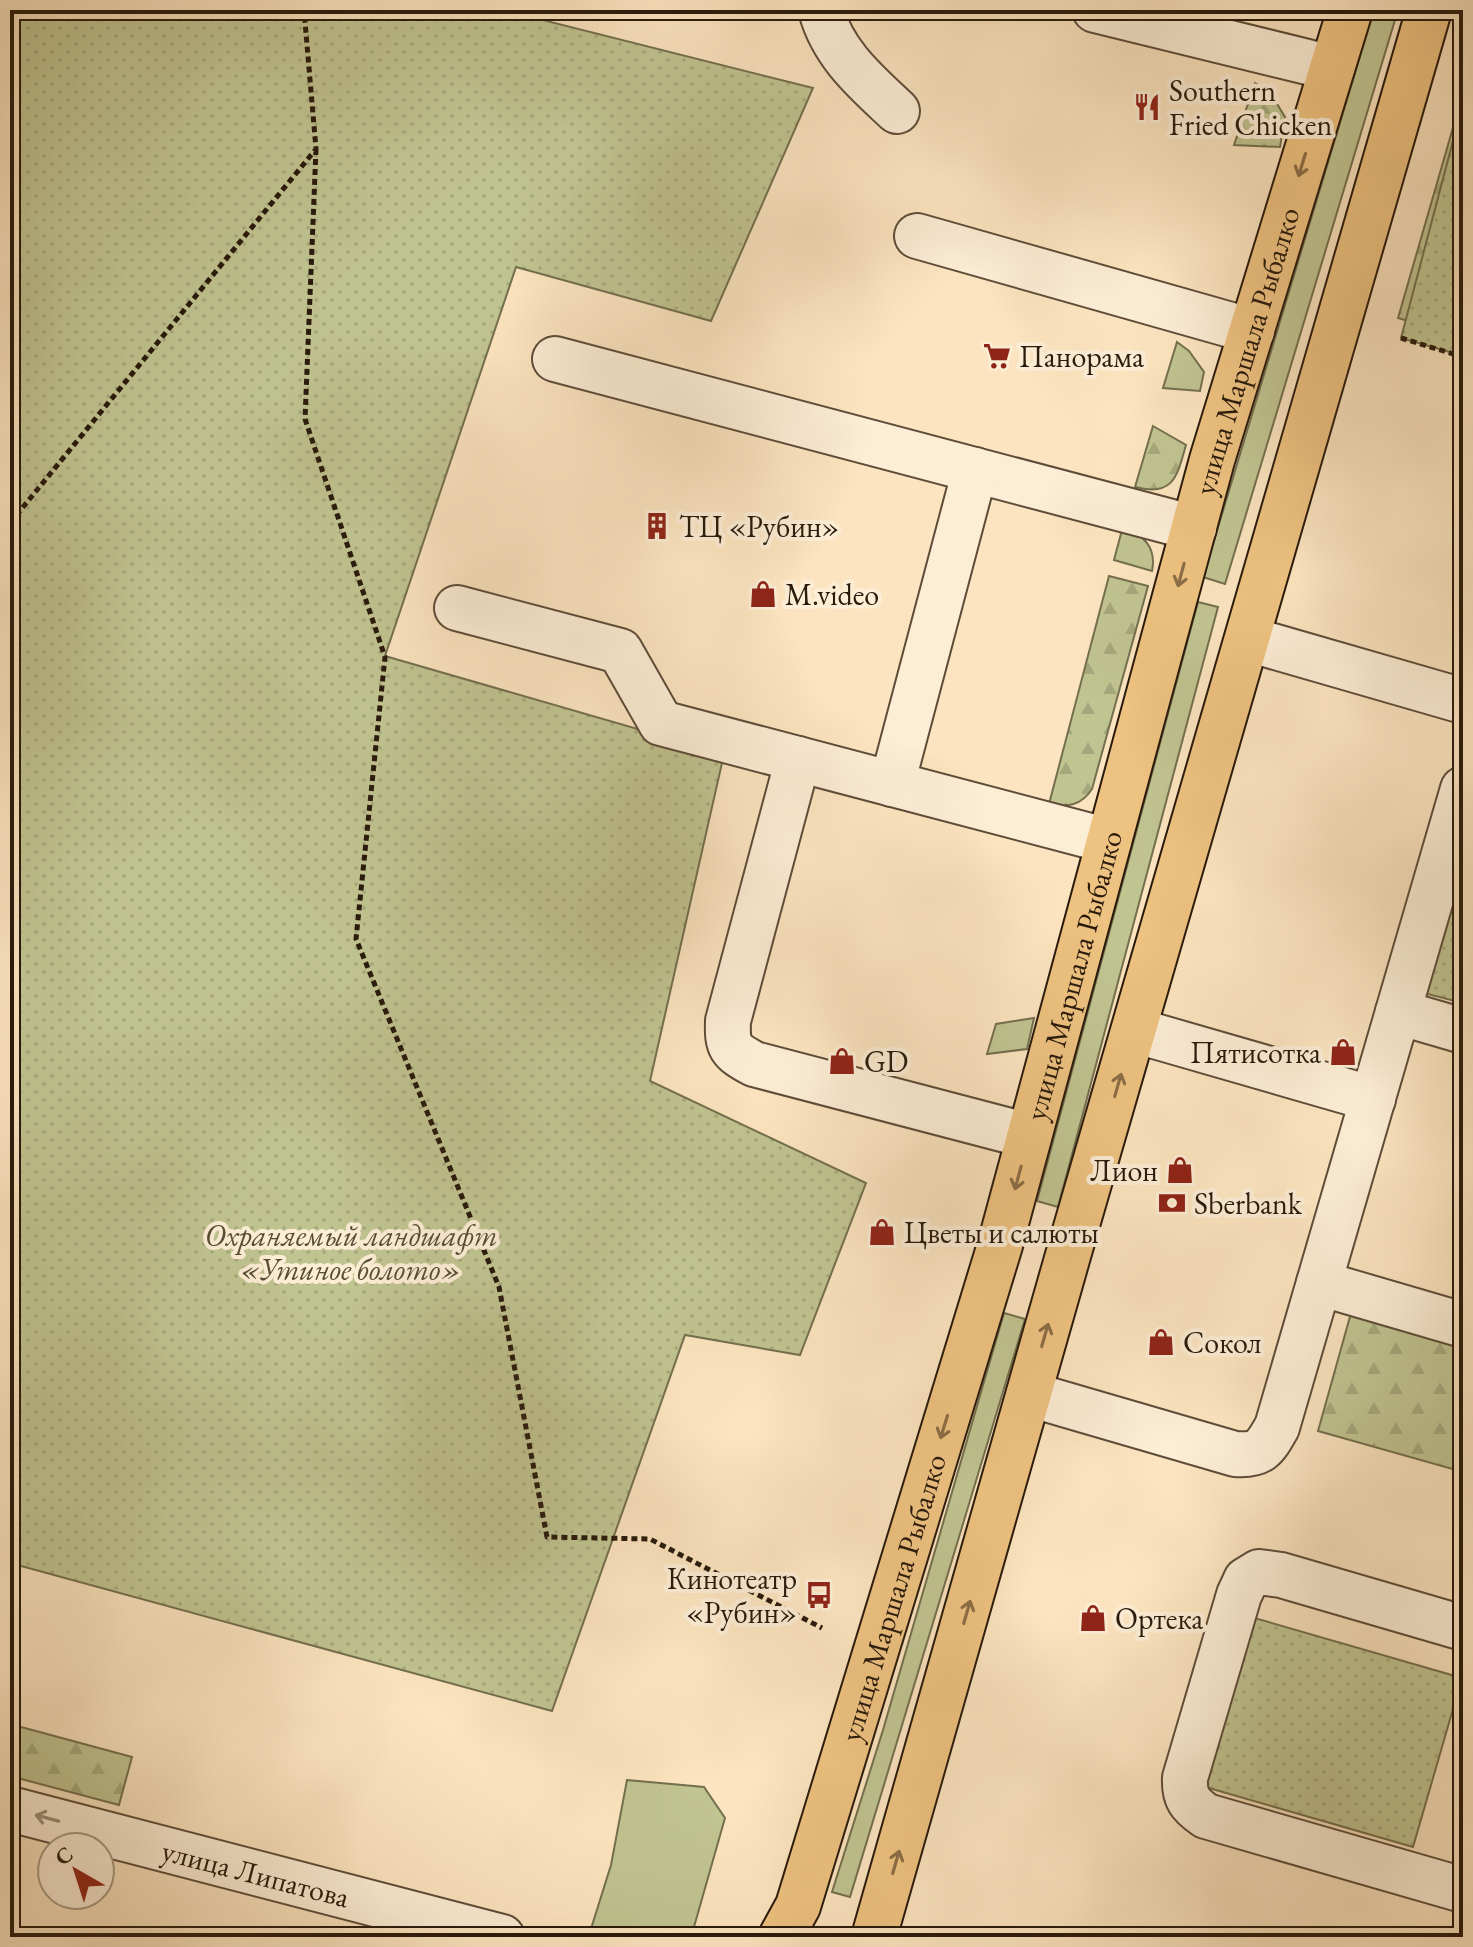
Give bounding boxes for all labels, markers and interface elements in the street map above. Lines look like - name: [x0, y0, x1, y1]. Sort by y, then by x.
- place label: Southern Fried Chicken: [1169, 71, 1332, 144]
- restaurant icon: Southern Fried Chicken: [1132, 92, 1162, 122]
- one-way arrow: [1294, 151, 1309, 177]
- street label: улица Маршала Рыбалко: [1184, 202, 1308, 499]
- place label: Панорама: [1019, 337, 1144, 376]
- supermarket icon: Панорама: [982, 341, 1012, 371]
- place label: ТЦ «Рубин»: [679, 507, 839, 546]
- building icon: ТЦ «Рубин»: [642, 511, 672, 541]
- one-way arrow: [1173, 562, 1188, 588]
- place label: M.video: [785, 575, 879, 614]
- shop icon: M.video: [748, 579, 778, 609]
- street label: улица Маршала Рыбалко: [1015, 826, 1131, 1125]
- place label: Пятисотка: [1190, 1033, 1321, 1072]
- shop icon: Пятисотка: [1328, 1037, 1358, 1067]
- place label: GD: [864, 1042, 909, 1081]
- shop icon: GD: [827, 1046, 857, 1076]
- one-way arrow: [1111, 1073, 1126, 1099]
- place label: Лион: [1090, 1151, 1158, 1190]
- shop icon: Лион: [1165, 1155, 1195, 1185]
- one-way arrow: [1010, 1164, 1025, 1190]
- place label: Sberbank: [1194, 1184, 1303, 1223]
- bank icon: Sberbank: [1157, 1188, 1187, 1218]
- place label: Цветы и салюты: [904, 1213, 1099, 1252]
- park label: Охраняемый ландшафт «Утиное болото»: [205, 1216, 497, 1289]
- shop icon: Цветы и салюты: [867, 1217, 897, 1247]
- one-way arrow: [1039, 1323, 1054, 1349]
- place label: Сокол: [1183, 1323, 1261, 1362]
- shop icon: Сокол: [1146, 1327, 1176, 1357]
- one-way arrow: [936, 1413, 951, 1439]
- street label: улица Маршала Рыбалко: [830, 1449, 955, 1746]
- place label: Кинотеатр «Рубин»: [667, 1559, 797, 1632]
- bus stop icon: Кинотеатр «Рубин»: [804, 1580, 834, 1610]
- place label: Ортека: [1115, 1599, 1203, 1638]
- one-way arrow: [960, 1600, 975, 1626]
- shop icon: Ортека: [1078, 1603, 1108, 1633]
- one-way arrow: [35, 1810, 61, 1825]
- street label: улица Липатова: [158, 1830, 354, 1916]
- north arrow: [36, 1831, 116, 1911]
- text: С: [49, 1840, 79, 1872]
- one-way arrow: [889, 1850, 904, 1876]

